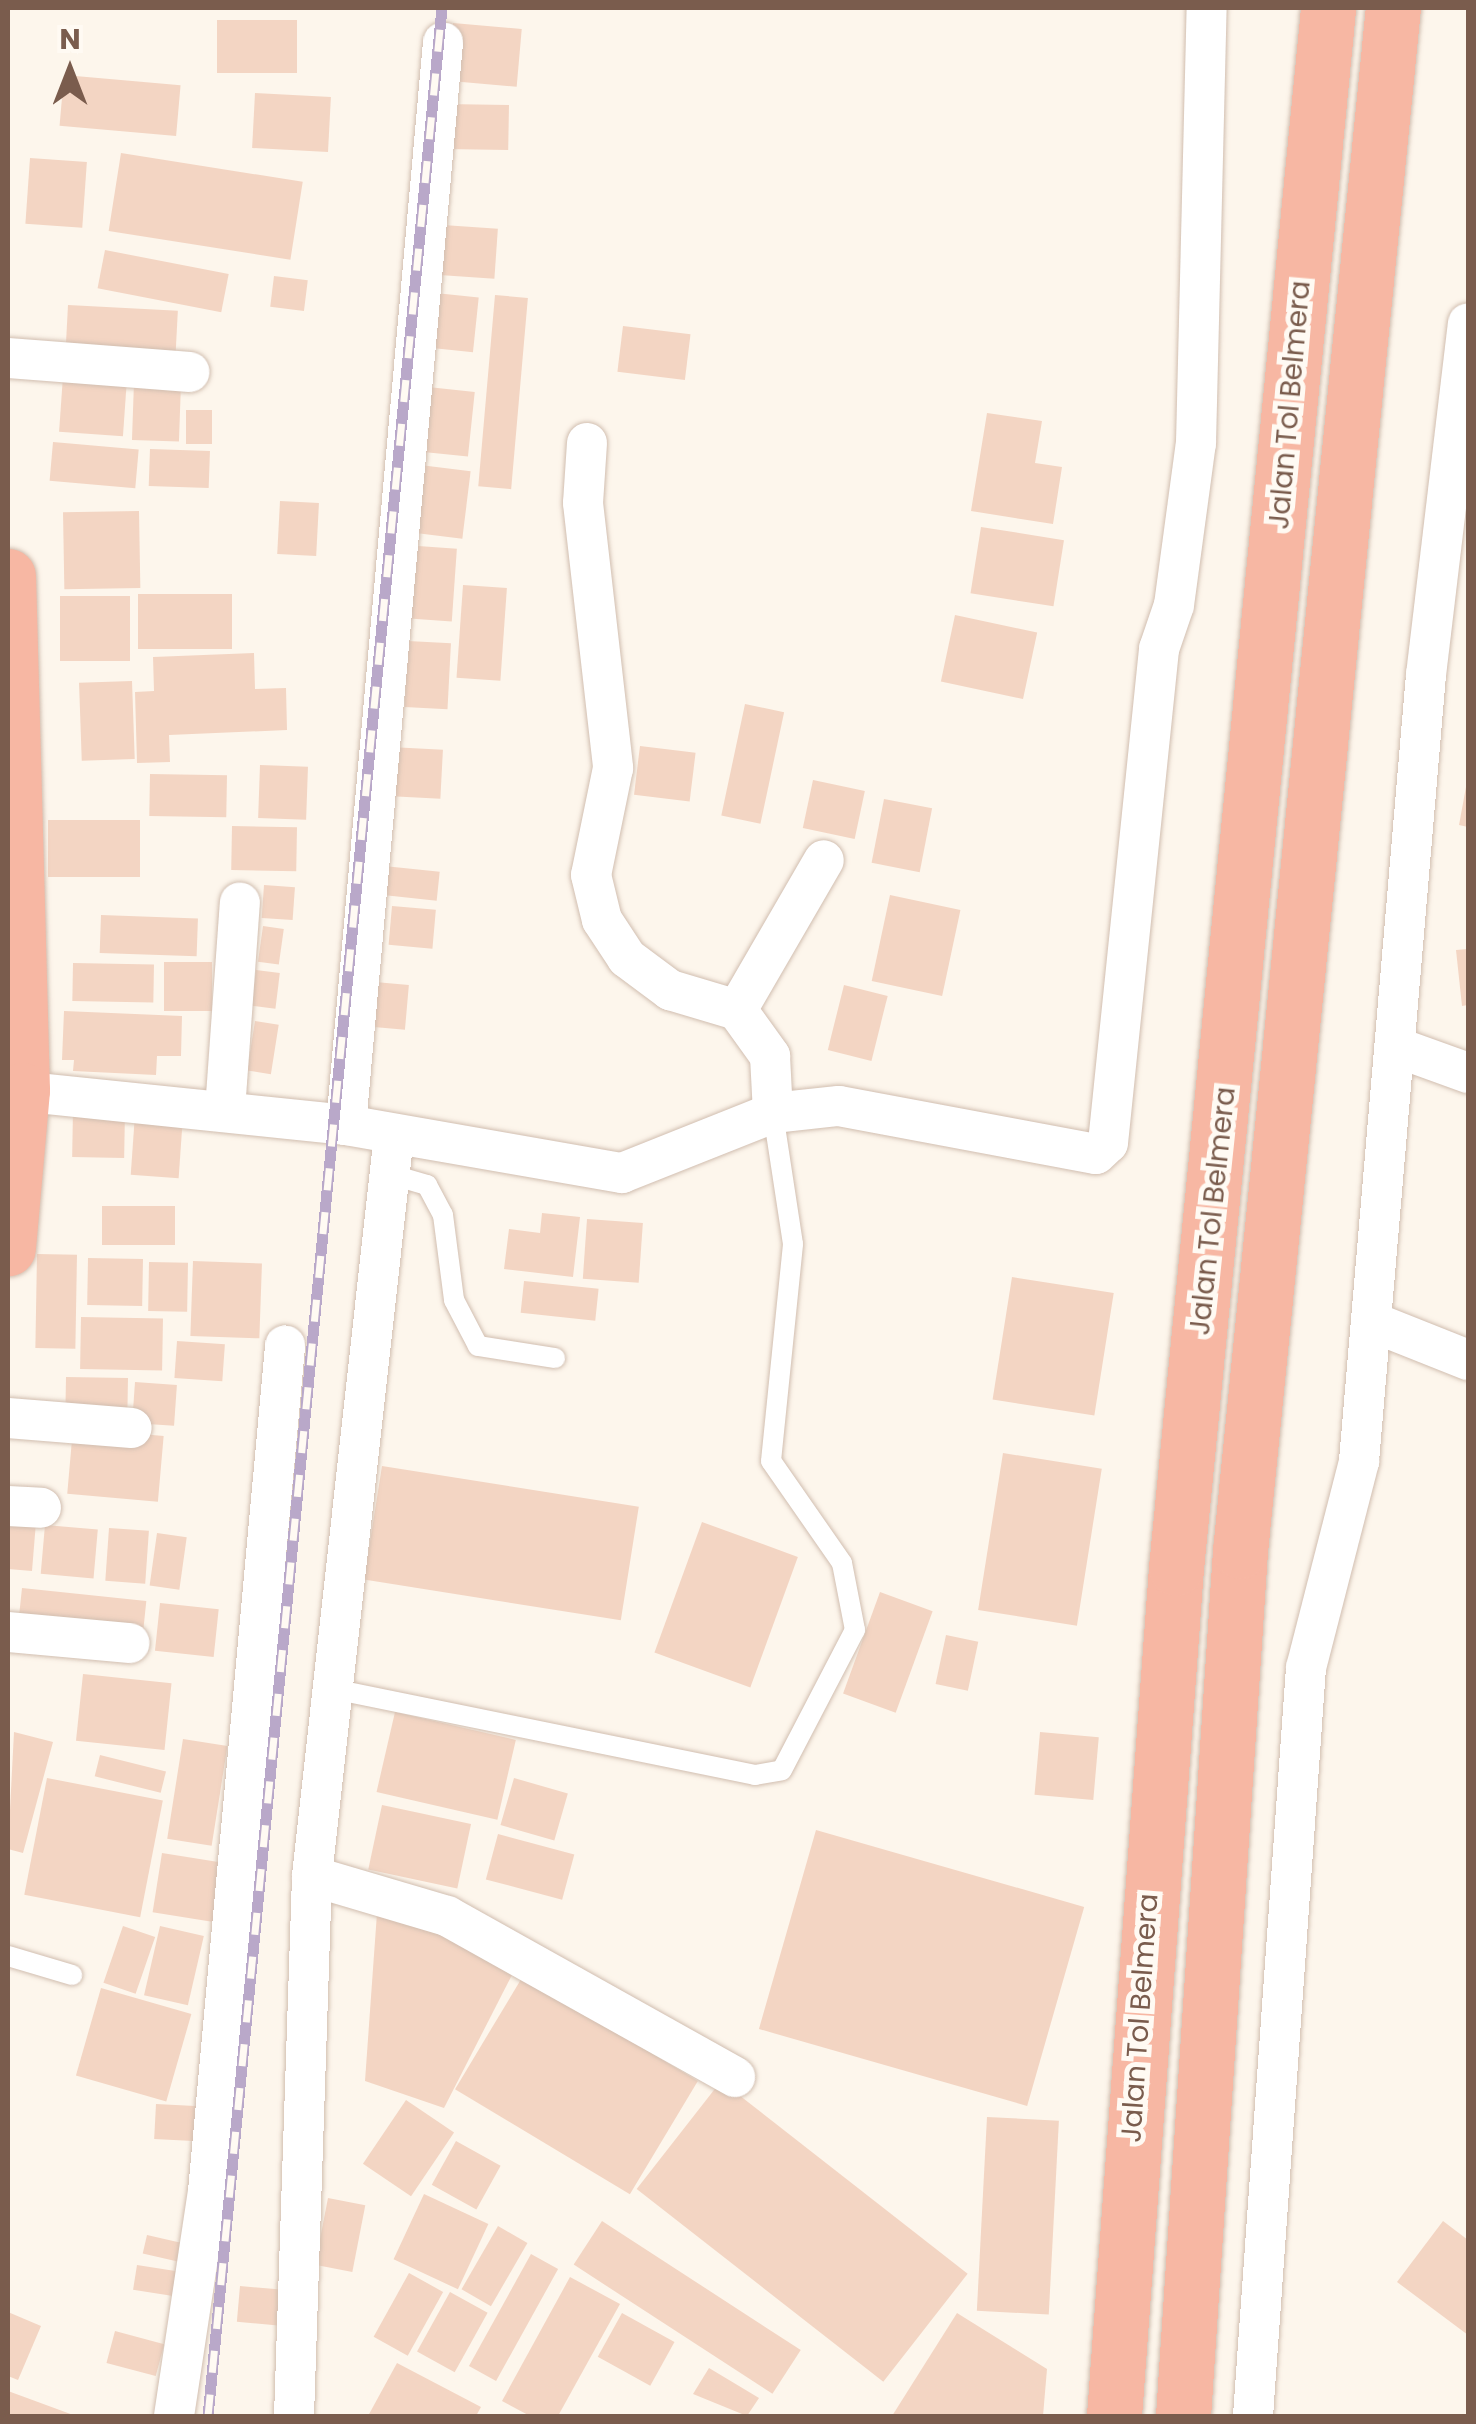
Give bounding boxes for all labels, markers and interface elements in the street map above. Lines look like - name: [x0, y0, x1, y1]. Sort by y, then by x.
- north arrow: [20, 20, 120, 120]
- text: N: [59, 20, 81, 59]
- street label: Jalan Tol Belmera: [1262, 279, 1318, 531]
- street label: Jalan Tol Belmera: [1183, 1085, 1243, 1337]
- street label: Jalan Tol Belmera: [1115, 1892, 1165, 2144]

